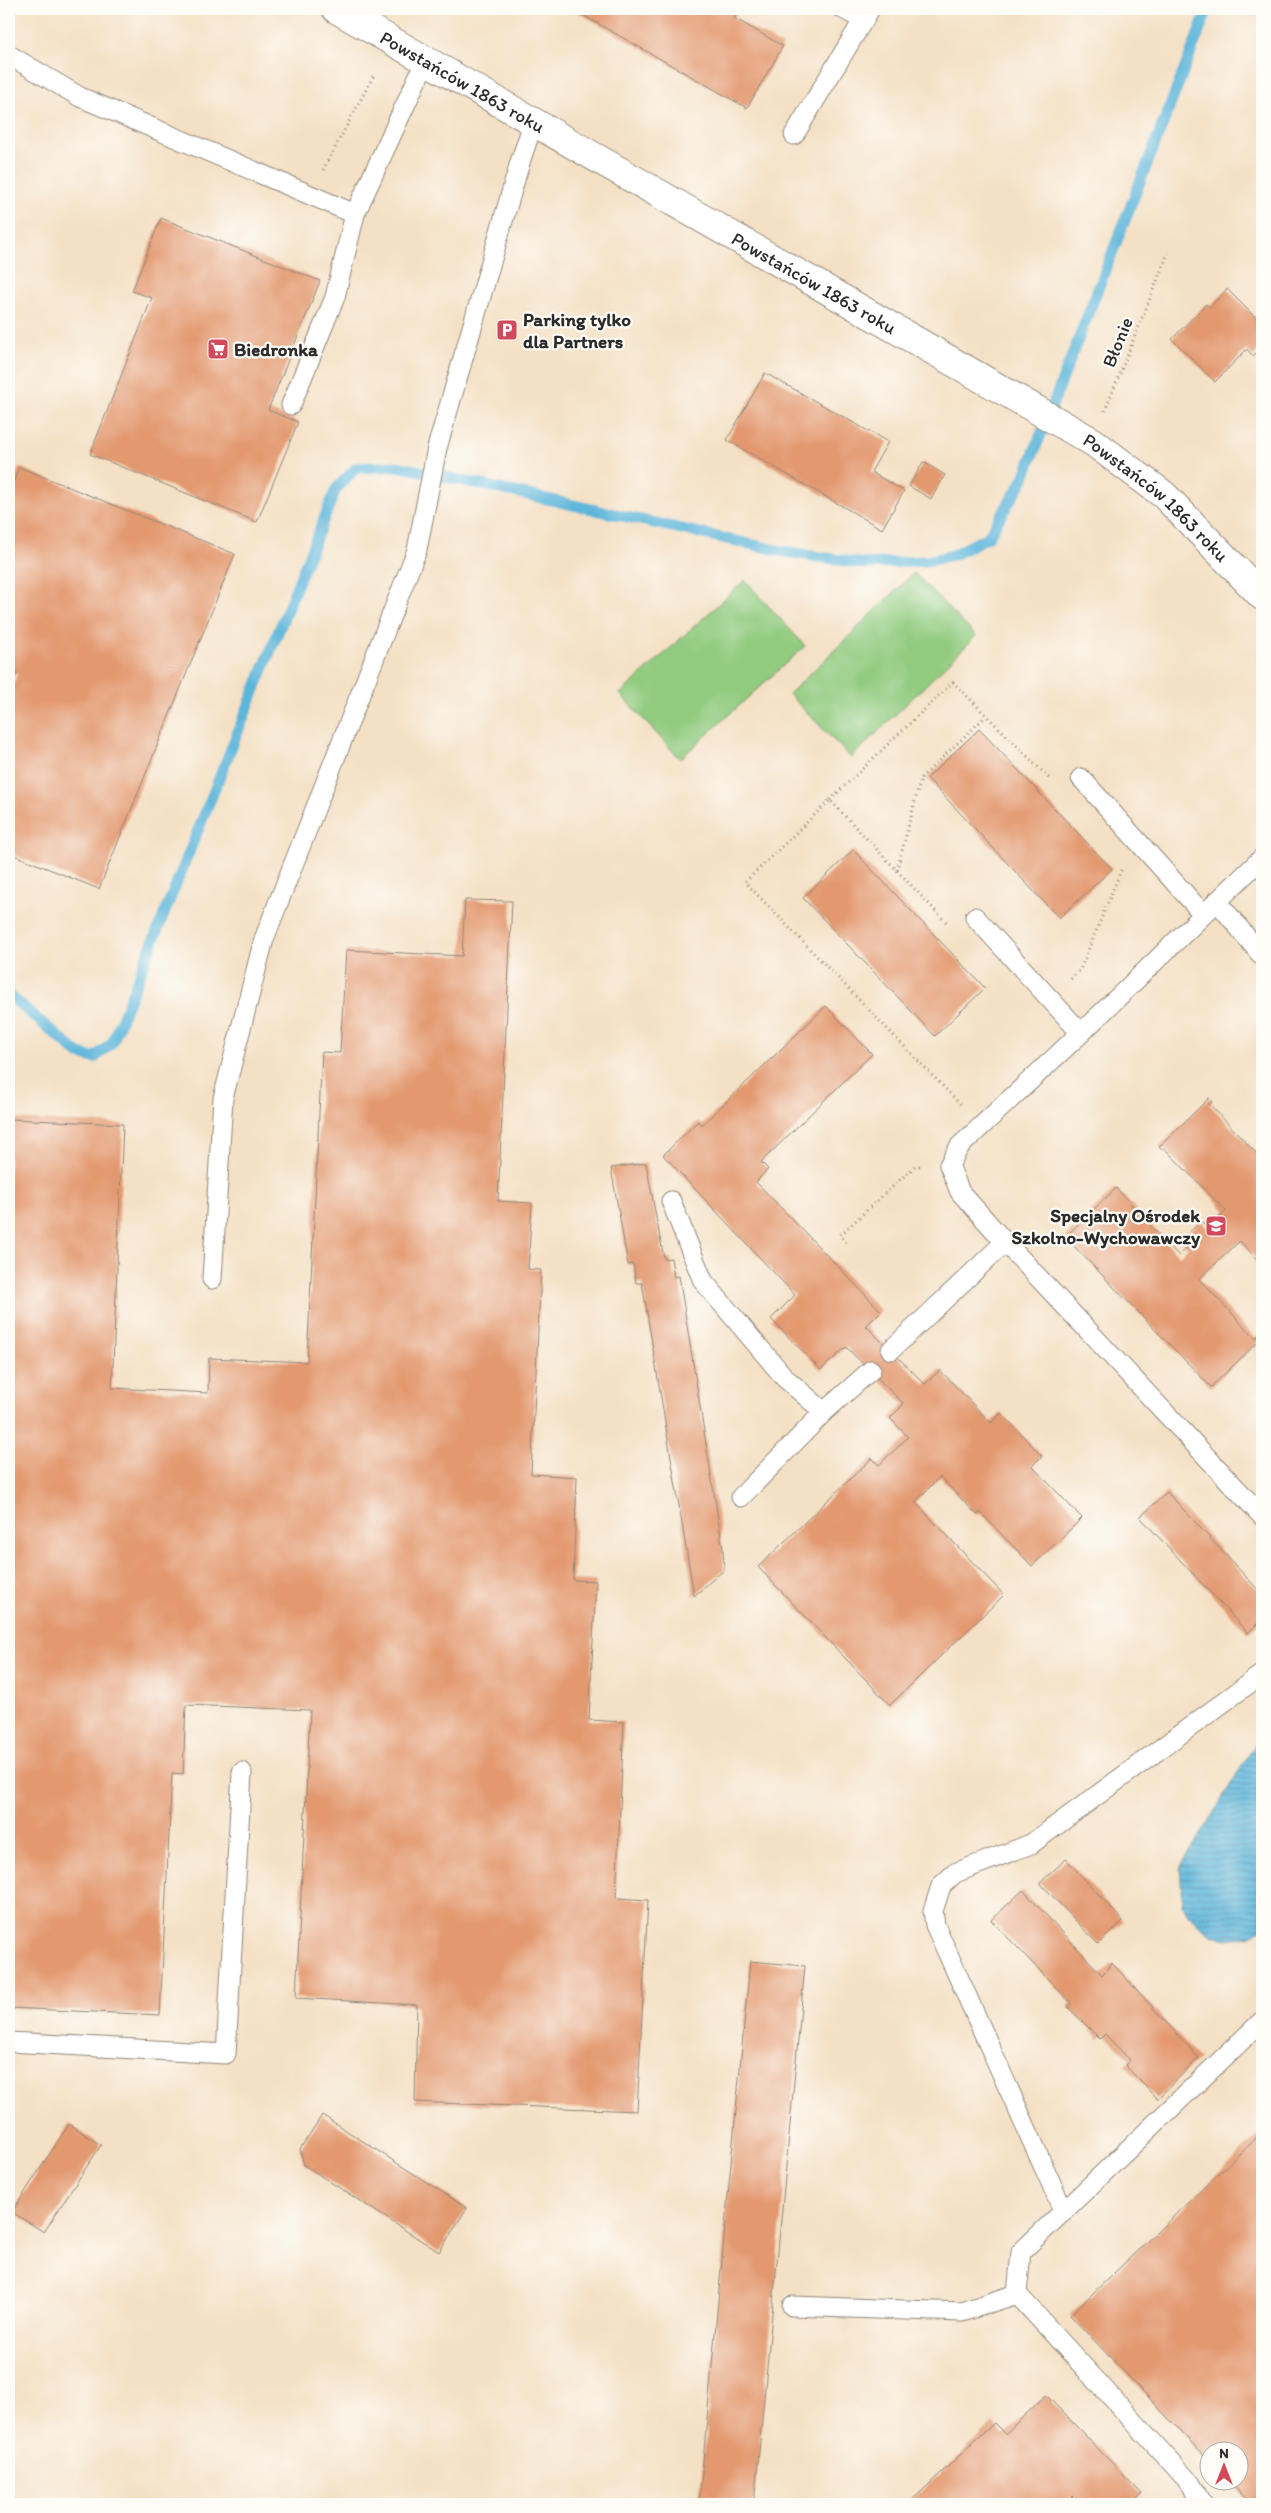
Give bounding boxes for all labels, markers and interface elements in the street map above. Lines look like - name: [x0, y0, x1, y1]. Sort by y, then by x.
- street label: Powstańców 1863 roku: [376, 26, 549, 138]
- street label: Powstańców 1863 roku: [728, 227, 900, 339]
- place label: Parking tylko dla Partners: [523, 308, 631, 353]
- street label: Błonie: [1097, 314, 1138, 371]
- parking icon: Parking tylko dla Partners: [495, 318, 519, 342]
- supermarket icon: Biedronka: [206, 337, 230, 361]
- place label: Biedronka: [234, 338, 319, 361]
- street label: Powstańców 1863 roku: [1079, 428, 1233, 567]
- place label: Specjalny Ośrodek Szkolno-Wychowawczy: [1011, 1204, 1201, 1249]
- school or university icon: Specjalny Ośrodek Szkolno-Wychowawczy: [1204, 1214, 1228, 1238]
- north arrow: [1198, 2440, 1248, 2490]
- text: N: [1219, 2445, 1229, 2462]

